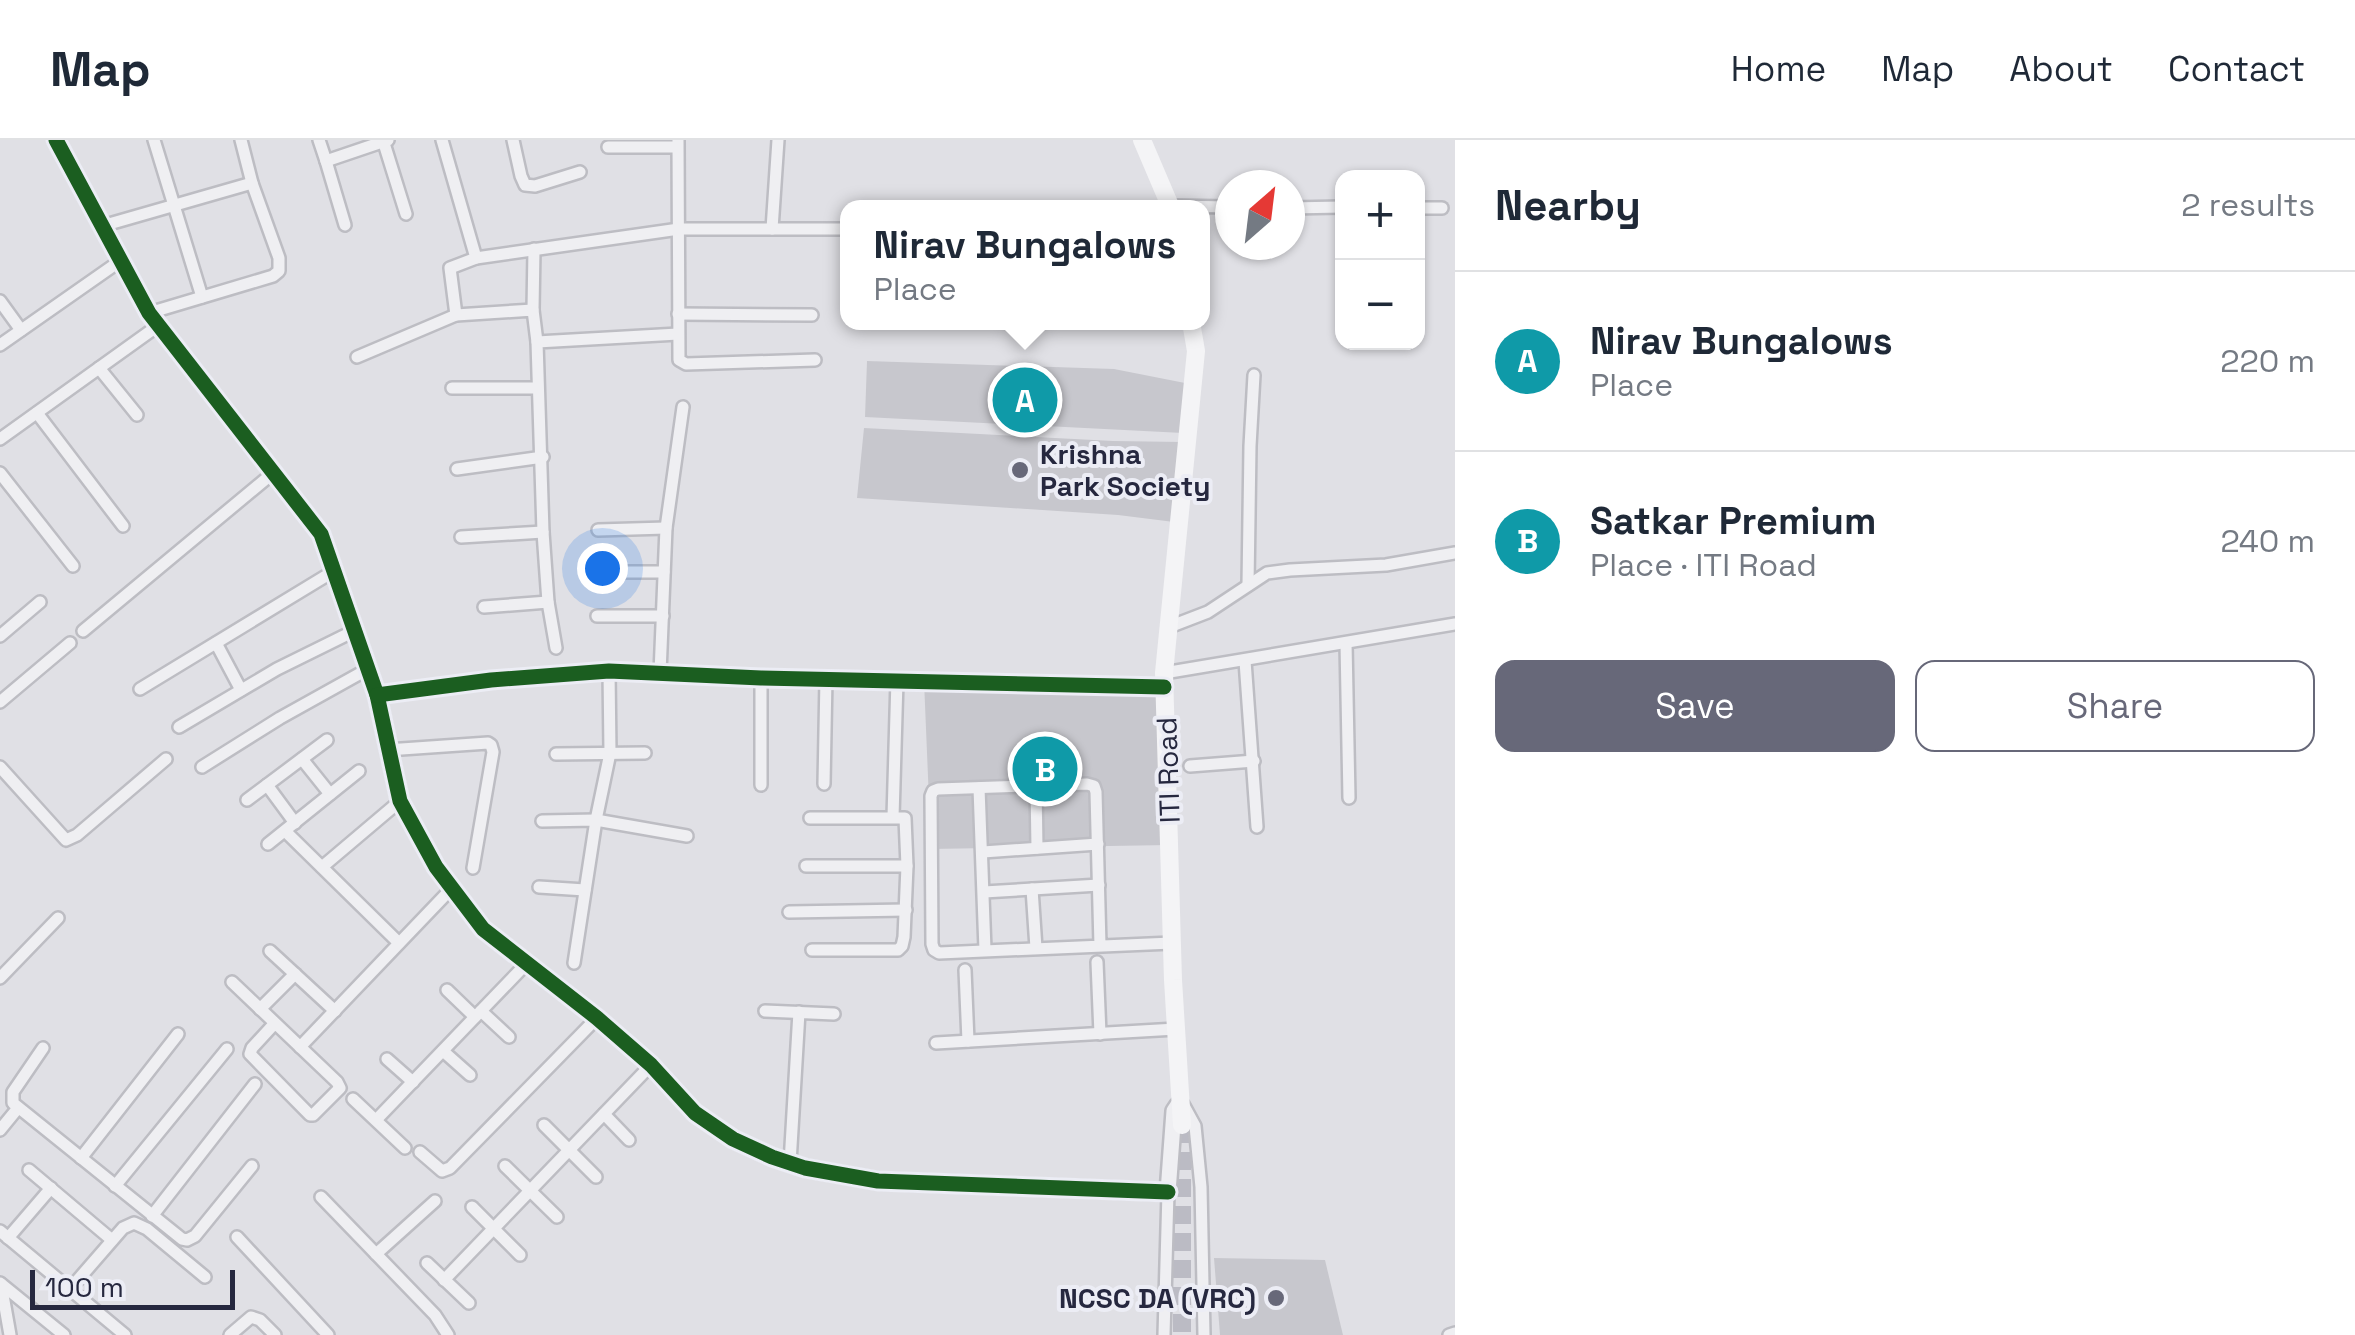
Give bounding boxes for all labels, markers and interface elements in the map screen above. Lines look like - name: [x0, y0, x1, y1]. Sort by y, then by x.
- text: Map: [50, 39, 151, 100]
- text: Home: [1731, 47, 1826, 91]
- text: Map: [1881, 47, 1954, 91]
- text: About: [2009, 47, 2113, 91]
- text: Contact: [2168, 47, 2305, 91]
- north arrow: [1215, 170, 1305, 260]
- map controls: [1335, 170, 1425, 350]
- button: +: [1335, 170, 1425, 260]
- text: Nearby: [1495, 179, 1641, 232]
- text: 2 results: [2181, 185, 2315, 225]
- popup: [840, 200, 1210, 330]
- text: Nirav Bungalows: [874, 221, 1176, 269]
- button: −: [1335, 260, 1425, 350]
- text: Place: [874, 269, 957, 309]
- text: Nirav Bungalows: [1590, 317, 1893, 365]
- text: A: [1517, 341, 1538, 381]
- text: 220 m: [2220, 341, 2315, 381]
- pin: A: [992, 362, 1058, 438]
- text: Place: [1590, 365, 1673, 405]
- place label: Krishna Park Society: [1040, 436, 1211, 504]
- marker: Krishna Park Society: [1009, 459, 1031, 481]
- text: Satkar Premium: [1590, 497, 1876, 545]
- text: B: [1517, 521, 1538, 561]
- text: 240 m: [2220, 521, 2315, 561]
- your location: [577, 543, 628, 594]
- text: Place · ITI Road: [1590, 545, 1817, 585]
- button: Save: [1495, 660, 1895, 752]
- button: Share: [1915, 660, 2315, 752]
- street label: ITI Road: [1148, 716, 1188, 824]
- pin: B: [1012, 732, 1078, 806]
- scale bar: [30, 1265, 235, 1310]
- text: 100 m: [45, 1269, 124, 1305]
- place label: NCSC DA (VRC): [1059, 1280, 1256, 1316]
- marker: NCSC DA (VRC): [1265, 1287, 1287, 1309]

